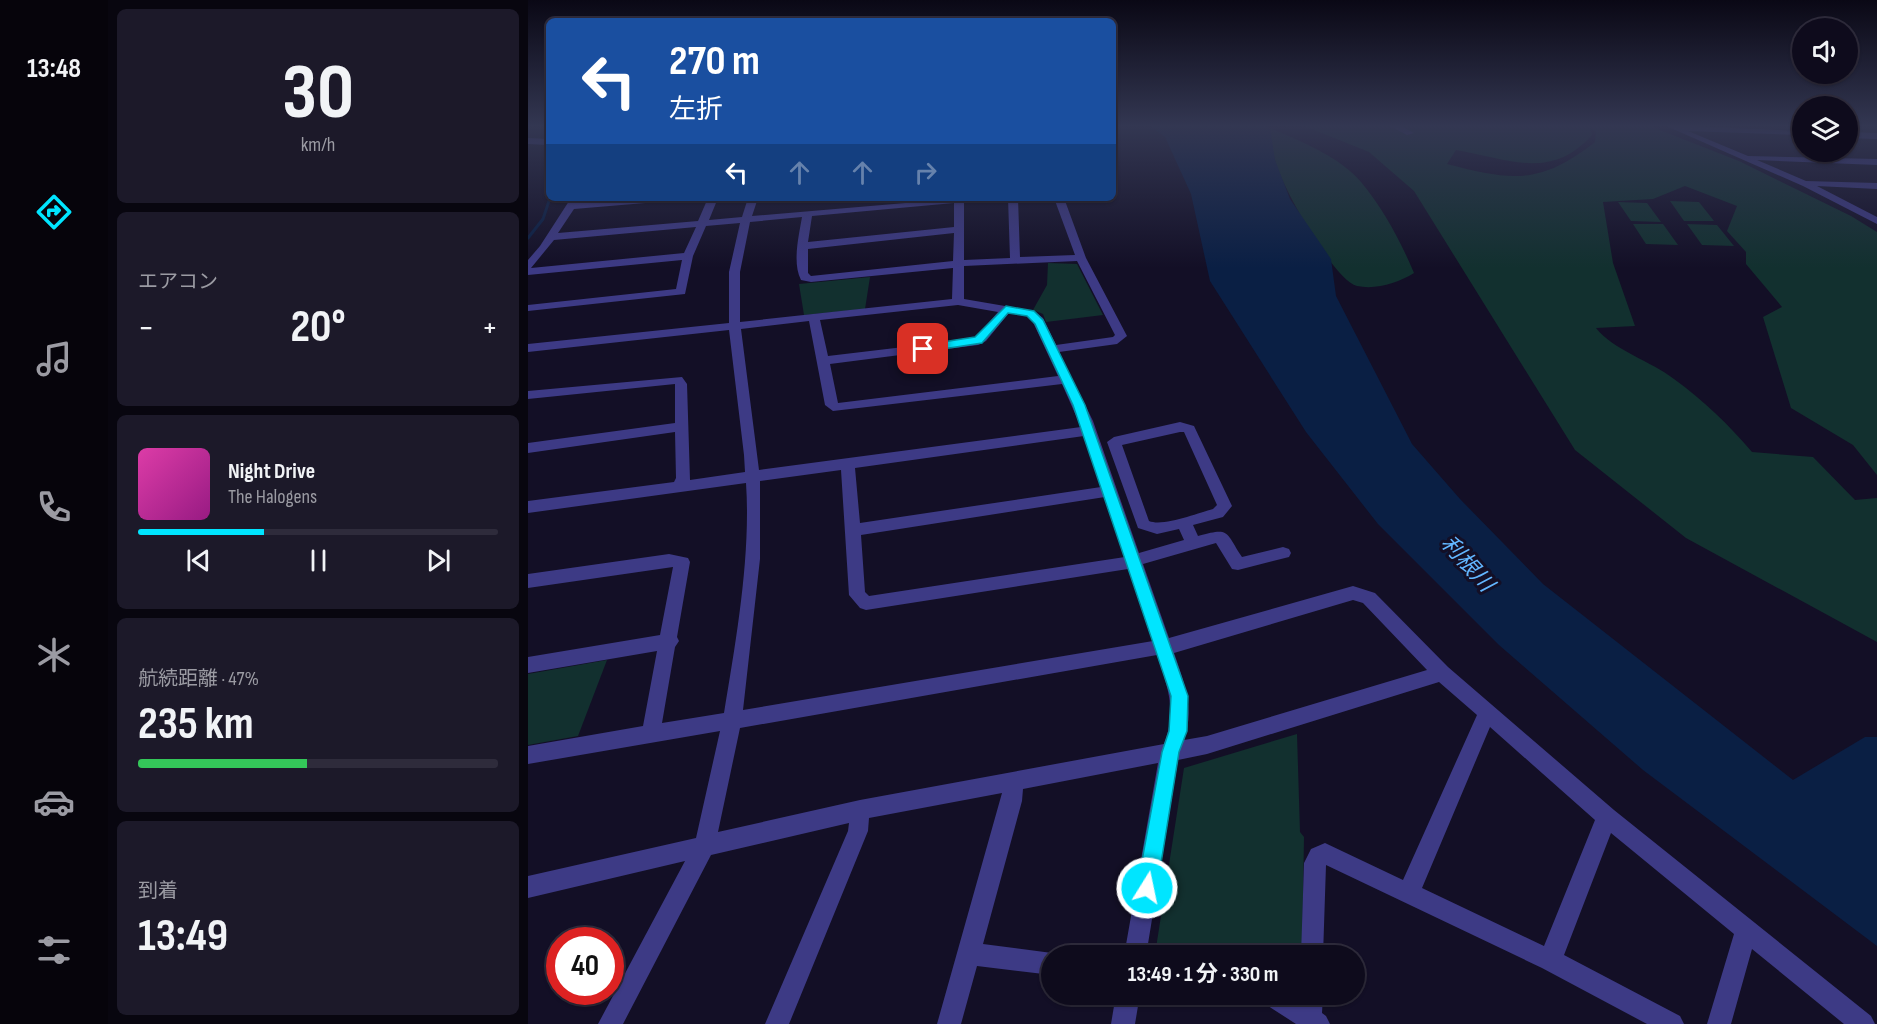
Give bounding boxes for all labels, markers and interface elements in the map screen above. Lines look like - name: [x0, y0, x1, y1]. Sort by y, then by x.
- map controls: [1792, 18, 1858, 162]
- button: sound: [1792, 18, 1858, 84]
- text: 270 m: [669, 36, 760, 87]
- icon: left: [570, 42, 648, 120]
- text: 30: [282, 47, 354, 140]
- text: 13:48: [27, 53, 81, 85]
- text: 左折: [669, 94, 723, 126]
- button: layers: [1792, 96, 1858, 162]
- text: km/h: [301, 133, 335, 157]
- icon: left: [720, 156, 753, 189]
- icon: ahead: [783, 156, 816, 189]
- icon: ahead: [846, 156, 879, 189]
- icon: right: [909, 156, 942, 189]
- icon: directions: [33, 191, 75, 233]
- text: エアコン: [138, 270, 218, 294]
- text: 20°: [290, 300, 346, 355]
- text: −: [138, 308, 154, 348]
- text: +: [482, 308, 498, 348]
- pin: [897, 323, 948, 374]
- icon: arrive: [906, 332, 939, 365]
- icon: music: [33, 338, 75, 380]
- text: Night Drive: [228, 458, 315, 485]
- text: The Halogens: [228, 485, 317, 509]
- icon: phone: [33, 486, 75, 528]
- water label: 利根川: [1435, 530, 1500, 599]
- icon: previous: [182, 544, 215, 577]
- icon: pause: [302, 544, 335, 577]
- icon: next: [422, 544, 455, 577]
- icon: climate: [33, 634, 75, 676]
- text: 航続距離 · 47%: [138, 667, 259, 691]
- text: 235 km: [138, 697, 254, 752]
- icon: car: [33, 781, 75, 823]
- position arrow: [1115, 856, 1179, 920]
- text: 到着: [138, 879, 178, 903]
- text: 13:49: [138, 909, 228, 964]
- speed limit sign: 40: [546, 927, 624, 1005]
- icon: filters: [33, 929, 75, 971]
- text: 13:49 · 1 分 · 330 m: [1128, 961, 1278, 988]

